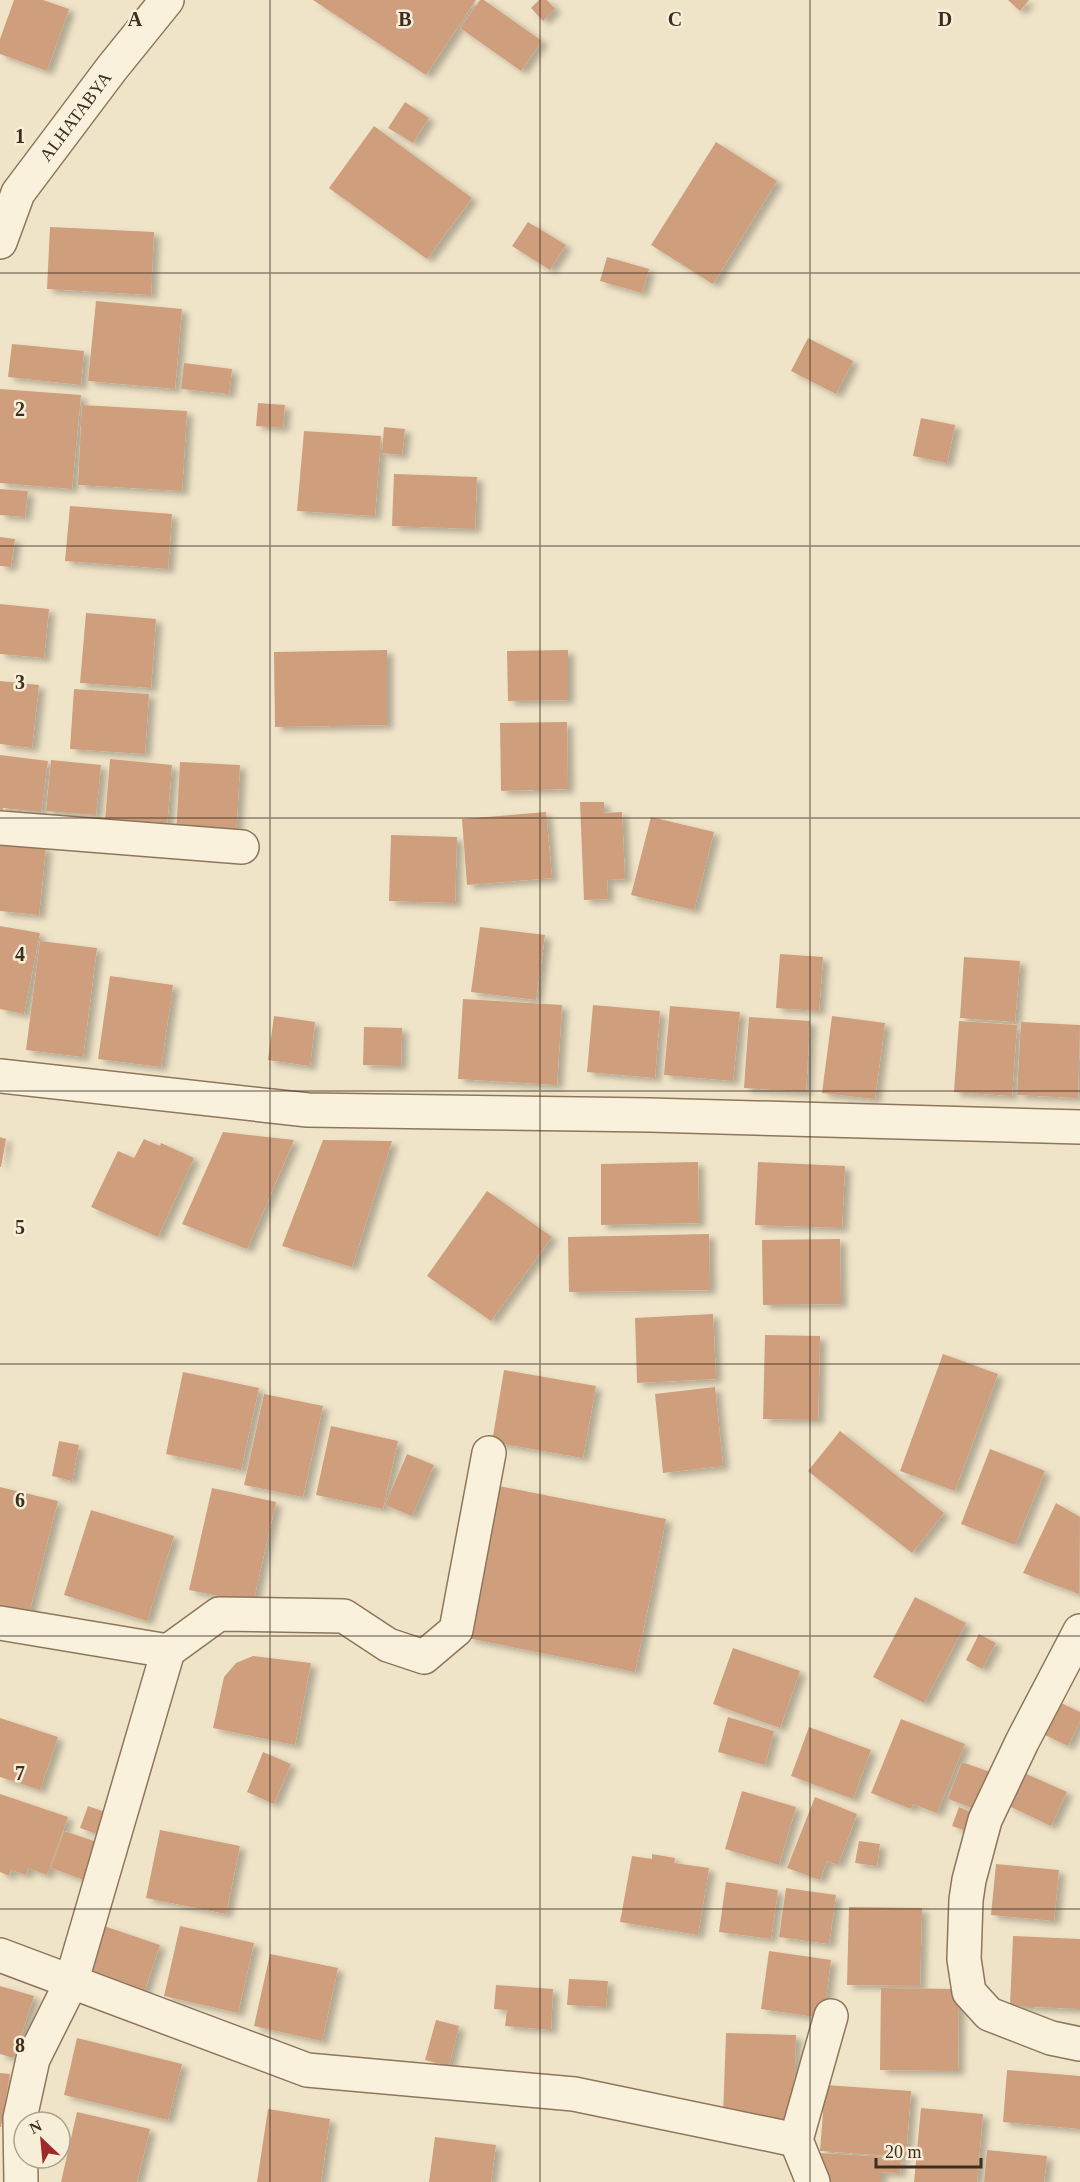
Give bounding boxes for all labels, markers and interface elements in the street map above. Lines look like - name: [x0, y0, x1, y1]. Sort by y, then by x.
- text: A: [128, 8, 143, 30]
- text: B: [398, 8, 412, 30]
- text: C: [668, 8, 682, 30]
- text: D: [938, 8, 952, 30]
- street label: ALHATABYA: [36, 68, 116, 165]
- text: 1: [15, 125, 25, 147]
- text: 2: [15, 398, 25, 420]
- text: 3: [15, 671, 25, 693]
- text: 4: [15, 943, 25, 965]
- text: 5: [15, 1216, 25, 1238]
- text: 6: [15, 1489, 25, 1511]
- text: 7: [15, 1762, 25, 1784]
- text: 8: [15, 2034, 25, 2056]
- north arrow: [12, 2110, 72, 2170]
- text: N: [27, 2117, 45, 2137]
- scale bar: [876, 2131, 981, 2169]
- text: 20 m: [885, 2142, 922, 2162]

